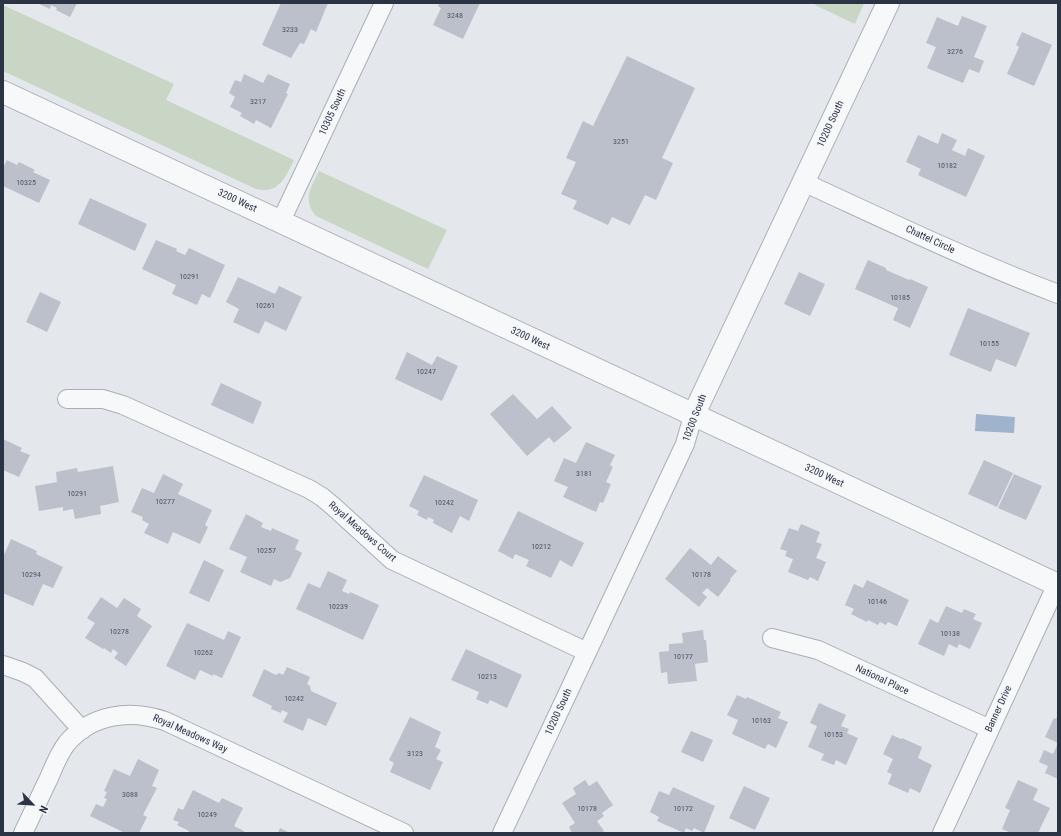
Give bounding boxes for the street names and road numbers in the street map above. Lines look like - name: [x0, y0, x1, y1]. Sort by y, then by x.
- street label: 10305 South: [317, 87, 349, 137]
- street label: 10200 South: [815, 99, 847, 149]
- street label: 3200 West: [216, 187, 258, 215]
- street label: Chattel Circle: [903, 223, 957, 257]
- street label: 3200 West: [509, 325, 551, 353]
- street label: 10200 South: [680, 393, 710, 443]
- street label: 3200 West: [803, 462, 845, 490]
- street label: Royal Meadows Court: [326, 499, 398, 565]
- street label: National Place: [853, 662, 911, 698]
- street label: Banner Drive: [983, 684, 1015, 734]
- street label: 10200 South: [543, 687, 575, 737]
- street label: Royal Meadows Way: [151, 712, 229, 756]

